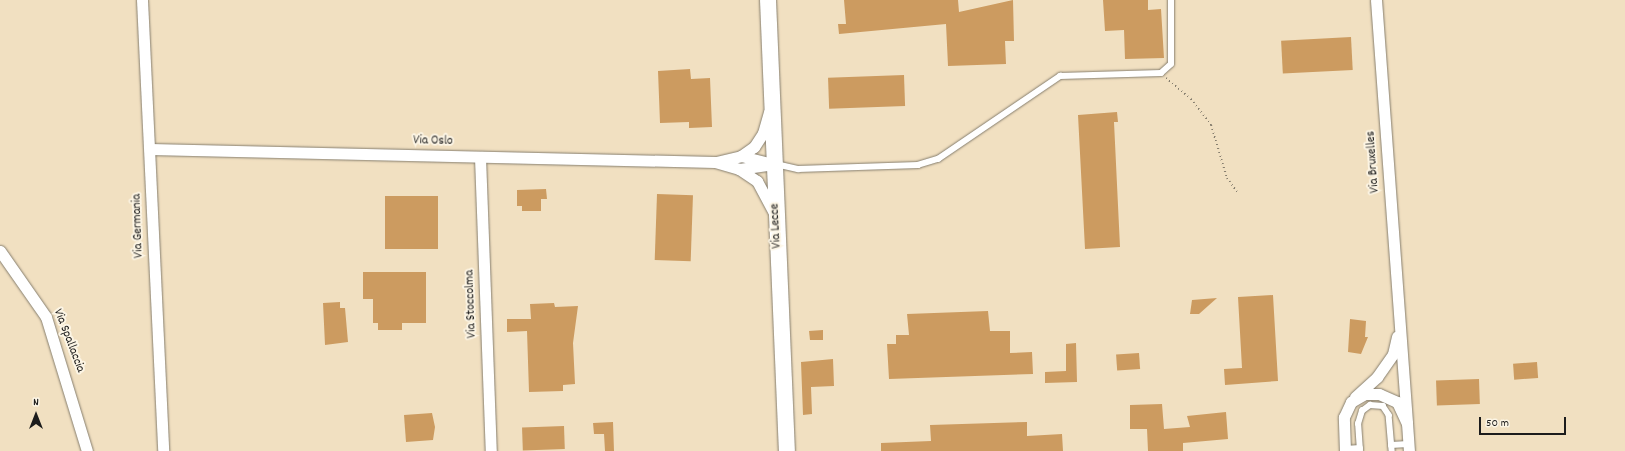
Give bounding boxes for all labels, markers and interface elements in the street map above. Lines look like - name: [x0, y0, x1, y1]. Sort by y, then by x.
- street label: Via Bruxelles: [1364, 130, 1384, 194]
- street label: Via Oslo: [413, 134, 453, 150]
- street label: Via Germania: [130, 194, 148, 258]
- street label: Via Lecce: [768, 203, 786, 249]
- street label: Via Stoccolma: [463, 270, 481, 338]
- street label: Via Spallaccia: [49, 307, 87, 375]
- north arrow: [16, 395, 56, 435]
- text: N: [33, 395, 39, 411]
- scale bar: [1481, 409, 1568, 435]
- text: 50 m: [1486, 415, 1509, 432]

